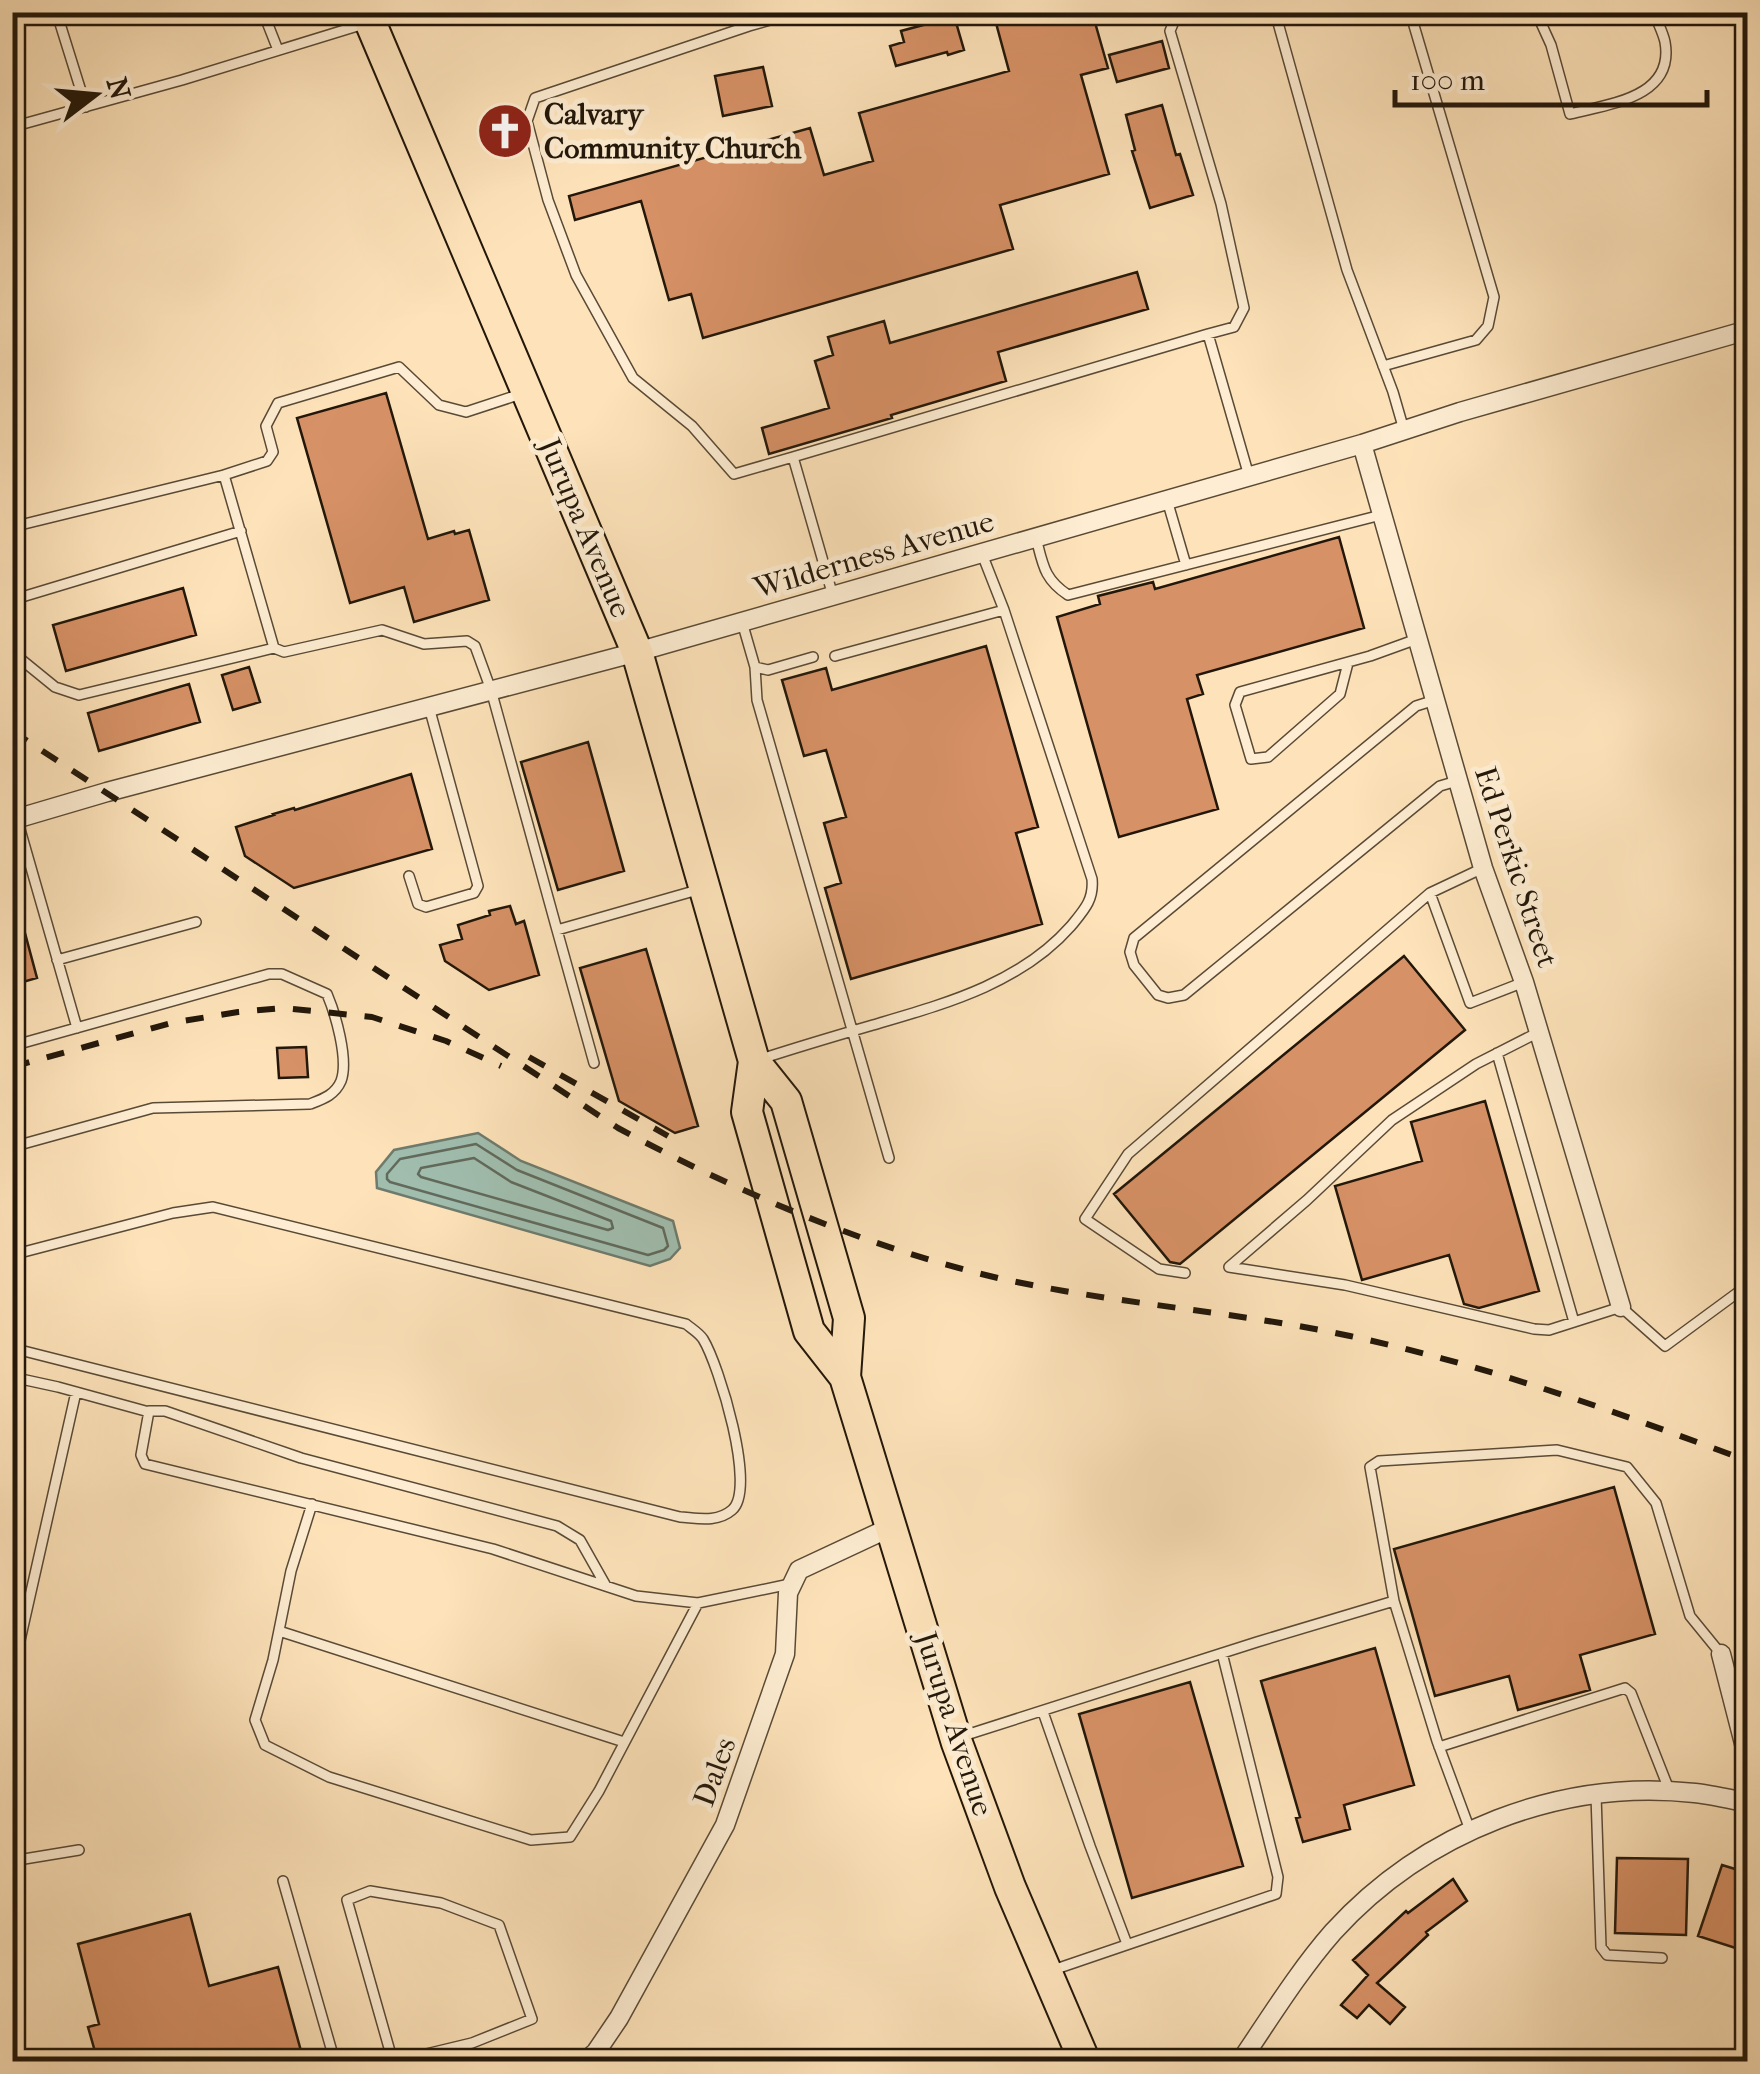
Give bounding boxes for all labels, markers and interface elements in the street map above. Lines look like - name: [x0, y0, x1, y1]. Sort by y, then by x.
- north arrow: [45, 45, 145, 145]
- scale bar: [1395, 45, 1708, 107]
- text: 100 m: [1410, 63, 1485, 98]
- text: N: [100, 73, 138, 104]
- place label: Calvary Community Church: [544, 97, 802, 166]
- church icon: Calvary Community Church: [475, 101, 535, 161]
- street label: Jurupa Avenue: [531, 431, 638, 623]
- street label: Wilderness Avenue: [749, 504, 998, 606]
- street label: Ed Perkic Street: [1467, 762, 1565, 972]
- street label: Jurupa Avenue: [907, 1626, 1000, 1820]
- street label: Dales: [686, 1733, 744, 1811]

